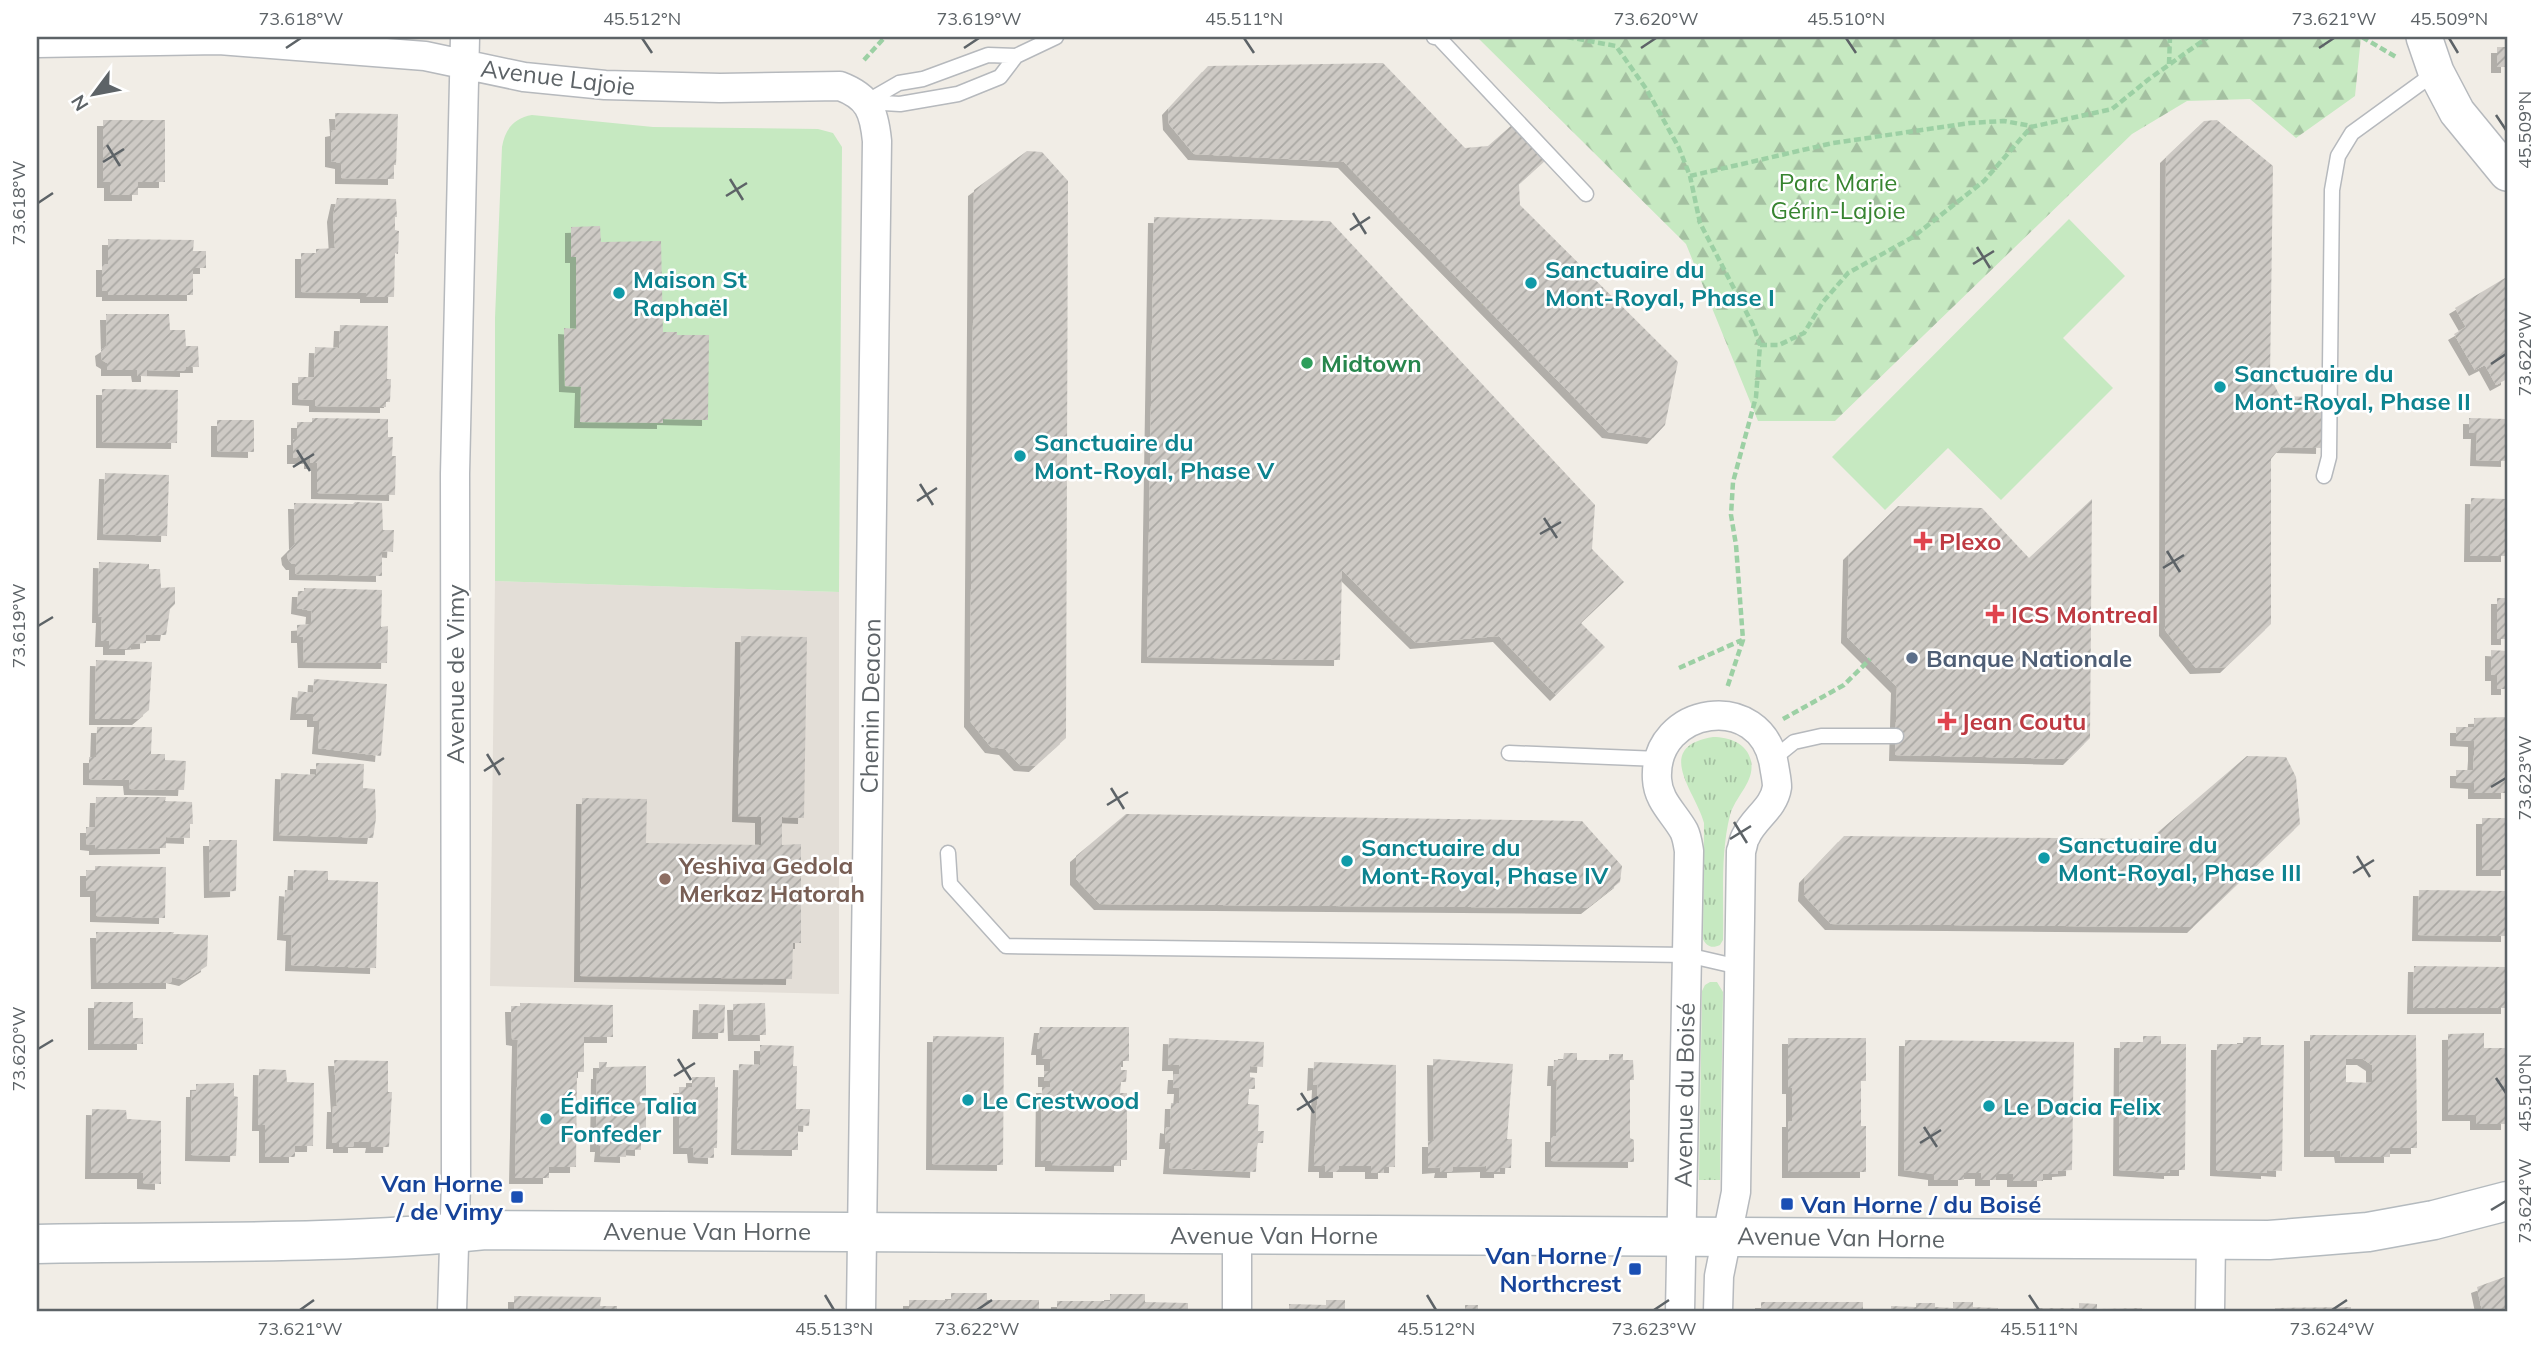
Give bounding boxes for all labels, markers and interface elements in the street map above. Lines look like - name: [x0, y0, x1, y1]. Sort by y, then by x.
- text: 73.618°W: [258, 7, 344, 30]
- text: 45.512°N: [603, 7, 681, 30]
- text: 73.619°W: [936, 7, 1022, 30]
- text: 45.511°N: [1205, 7, 1283, 30]
- text: 73.620°W: [1613, 7, 1699, 30]
- text: 45.510°N: [1807, 7, 1885, 30]
- text: 73.621°W: [2291, 7, 2377, 30]
- text: 45.509°N: [2410, 7, 2488, 30]
- street label: Avenue Lajoie: [479, 53, 637, 101]
- north arrow: [60, 60, 130, 130]
- text: N: [66, 91, 94, 115]
- text: 45.509°N: [2513, 91, 2536, 169]
- text: 73.618°W: [7, 160, 30, 246]
- park label: Parc Marie Gérin-Lajoie: [1770, 167, 1906, 225]
- place label: Sanctuaire du Mont-Royal, Phase I: [1545, 254, 1775, 312]
- place label: Maison St Raphaël: [633, 264, 747, 322]
- marker: Sanctuaire du Mont-Royal, Phase I: [1523, 275, 1539, 291]
- marker: Maison St Raphaël: [611, 285, 627, 301]
- text: 73.622°W: [2513, 311, 2536, 397]
- place label: Midtown: [1321, 348, 1422, 378]
- marker: Midtown: [1299, 355, 1315, 371]
- place label: Sanctuaire du Mont-Royal, Phase II: [2234, 358, 2471, 416]
- marker: Sanctuaire du Mont-Royal, Phase II: [2212, 379, 2228, 395]
- place label: Sanctuaire du Mont-Royal, Phase V: [1034, 427, 1275, 485]
- marker: Sanctuaire du Mont-Royal, Phase V: [1012, 448, 1028, 464]
- place label: Plexo: [1939, 526, 2001, 556]
- marker: Plexo: [1913, 531, 1933, 551]
- text: 73.619°W: [7, 583, 30, 669]
- street label: Avenue de Vimy: [440, 584, 470, 764]
- place label: ICS Montreal: [2011, 599, 2158, 629]
- marker: ICS Montreal: [1985, 604, 2005, 624]
- street label: Chemin Deacon: [853, 618, 887, 794]
- place label: Banque Nationale: [1926, 643, 2132, 673]
- marker: Banque Nationale: [1904, 650, 1920, 666]
- place label: Jean Coutu: [1961, 706, 2086, 736]
- marker: Jean Coutu: [1939, 713, 1955, 729]
- text: 73.623°W: [2513, 735, 2536, 821]
- place label: Sanctuaire du Mont-Royal, Phase III: [2058, 829, 2302, 887]
- place label: Sanctuaire du Mont-Royal, Phase IV: [1361, 832, 1609, 890]
- place label: Yeshiva Gedola Merkaz Hatorah: [678, 850, 865, 908]
- marker: Sanctuaire du Mont-Royal, Phase III: [2036, 850, 2052, 866]
- marker: Sanctuaire du Mont-Royal, Phase IV: [1339, 853, 1355, 869]
- marker: Yeshiva Gedola Merkaz Hatorah: [657, 871, 673, 887]
- street label: Avenue du Boisé: [1667, 1002, 1701, 1188]
- text: 73.620°W: [7, 1006, 30, 1092]
- text: 45.510°N: [2513, 1054, 2536, 1132]
- place label: Le Crestwood: [982, 1085, 1139, 1115]
- place label: Édifice Talia Fonfeder: [560, 1090, 697, 1148]
- place label: Le Dacia Felix: [2003, 1091, 2162, 1121]
- marker: Le Crestwood: [960, 1092, 976, 1108]
- marker: Le Dacia Felix: [1981, 1098, 1997, 1114]
- marker: Édifice Talia Fonfeder: [538, 1111, 554, 1127]
- text: 73.624°W: [2513, 1158, 2536, 1244]
- place label: Van Horne / de Vimy: [380, 1168, 504, 1226]
- marker: Van Horne / de Vimy: [509, 1189, 525, 1205]
- place label: Van Horne / du Boisé: [1800, 1189, 2041, 1219]
- marker: Van Horne / du Boisé: [1779, 1196, 1795, 1212]
- street label: Avenue Van Horne: [603, 1216, 811, 1246]
- street label: Avenue Van Horne: [1170, 1220, 1378, 1250]
- street label: Avenue Van Horne: [1737, 1220, 1945, 1254]
- place label: Van Horne / Northcrest: [1484, 1240, 1622, 1298]
- marker: Van Horne / Northcrest: [1627, 1261, 1643, 1277]
- text: 73.621°W: [257, 1317, 343, 1340]
- text: 45.513°N: [795, 1317, 873, 1340]
- text: 73.622°W: [934, 1317, 1020, 1340]
- text: 45.512°N: [1397, 1317, 1475, 1340]
- text: 73.623°W: [1611, 1317, 1697, 1340]
- text: 45.511°N: [2000, 1317, 2078, 1340]
- text: 73.624°W: [2289, 1317, 2375, 1340]

